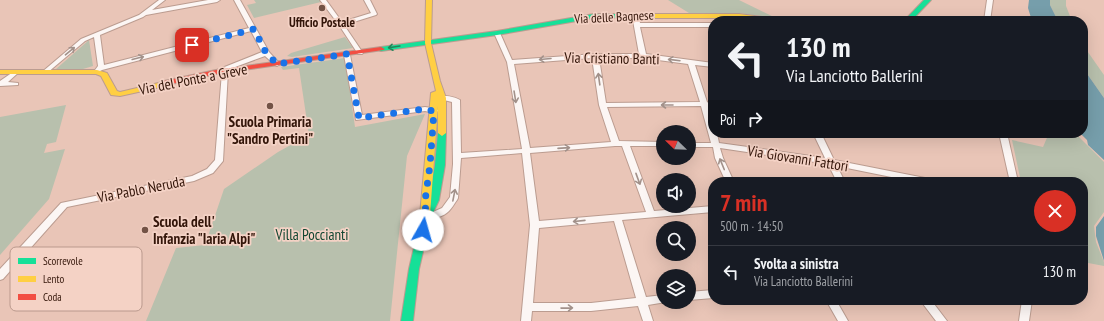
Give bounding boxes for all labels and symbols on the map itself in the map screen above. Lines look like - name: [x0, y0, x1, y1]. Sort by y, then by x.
- marker: Ufficio Postale: [317, 3, 327, 13]
- street label: Via delle Bagnese: [573, 6, 654, 28]
- place label: Ufficio Postale: [289, 14, 355, 31]
- pin: [175, 28, 209, 62]
- one-way arrow: [388, 43, 401, 51]
- one-way arrow: [64, 46, 75, 55]
- street label: Via Cristiano Banti: [563, 48, 660, 68]
- one-way arrow: [131, 54, 144, 61]
- one-way arrow: [539, 55, 552, 62]
- one-way arrow: [668, 56, 681, 64]
- street label: Via del Ponte a Greve: [136, 59, 249, 99]
- one-way arrow: [595, 73, 603, 86]
- one-way arrow: [512, 90, 520, 103]
- marker: Scuola Primaria "Sandro Pertini": [265, 101, 275, 111]
- one-way arrow: [661, 101, 674, 109]
- place label: Scuola Primaria "Sandro Pertini": [227, 112, 313, 148]
- north arrow: [656, 125, 696, 165]
- street label: Via Giovanni Fattori: [745, 140, 850, 175]
- one-way arrow: [557, 144, 570, 151]
- one-way arrow: [718, 159, 725, 171]
- street label: Via Pablo Neruda: [95, 171, 186, 207]
- one-way arrow: [634, 172, 642, 184]
- one-way arrow: [450, 189, 458, 202]
- position arrow: [402, 209, 444, 251]
- place label: Scuola dell' Infanzia "Iaria Alpi": [153, 212, 256, 248]
- one-way arrow: [573, 217, 586, 225]
- marker: Scuola dell' Infanzia "Iaria Alpi": [140, 225, 150, 235]
- park label: Villa Poccianti: [275, 225, 348, 244]
- legend: [10, 247, 142, 311]
- text: Scorrevole: [43, 254, 83, 268]
- text: Lento: [43, 272, 64, 286]
- text: Coda: [43, 290, 62, 304]
- one-way arrow: [560, 304, 573, 312]

